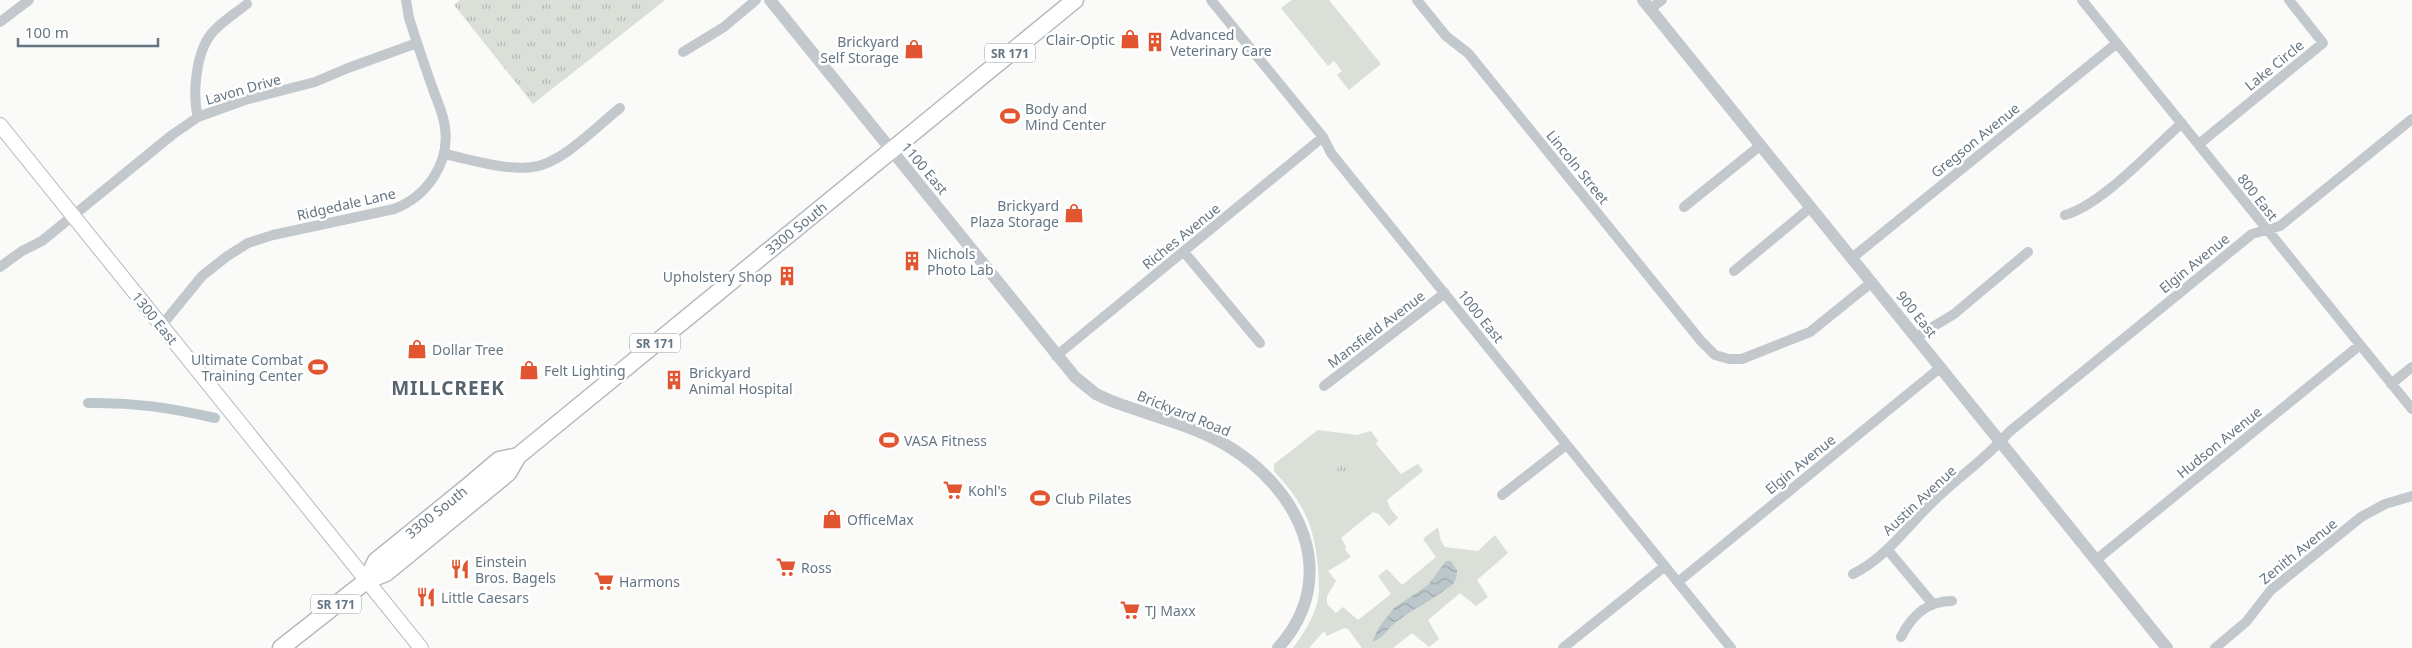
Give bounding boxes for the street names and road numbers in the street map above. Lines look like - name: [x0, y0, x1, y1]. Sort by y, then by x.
- street label: Lake Circle: [2241, 35, 2307, 95]
- road number: SR 171: [985, 44, 1035, 62]
- street label: Lavon Drive: [203, 69, 283, 109]
- street label: Gregson Avenue: [1927, 98, 2023, 182]
- street label: Lincoln Street: [1542, 126, 1614, 208]
- street label: 1100 East: [897, 138, 953, 198]
- street label: 800 East: [2234, 169, 2282, 225]
- street label: Ridgedale Lane: [295, 183, 397, 225]
- street label: 3300 South: [761, 197, 831, 259]
- street label: Riches Avenue: [1138, 199, 1224, 273]
- street label: Elgin Avenue: [2155, 229, 2233, 297]
- street label: Mansfield Avenue: [1323, 286, 1429, 372]
- street label: 1000 East: [1454, 286, 1508, 346]
- street label: 900 East: [1892, 287, 1942, 341]
- street label: 1300 East: [128, 288, 182, 348]
- road number: SR 171: [630, 333, 680, 352]
- street label: Brickyard Road: [1135, 386, 1233, 440]
- street label: Hudson Avenue: [2173, 402, 2266, 482]
- street label: Elgin Avenue: [1761, 430, 1839, 498]
- street label: Austin Avenue: [1878, 461, 1960, 539]
- street label: 3300 South: [401, 481, 471, 543]
- street label: Zenith Avenue: [2255, 514, 2341, 588]
- road number: SR 171: [311, 594, 361, 614]

